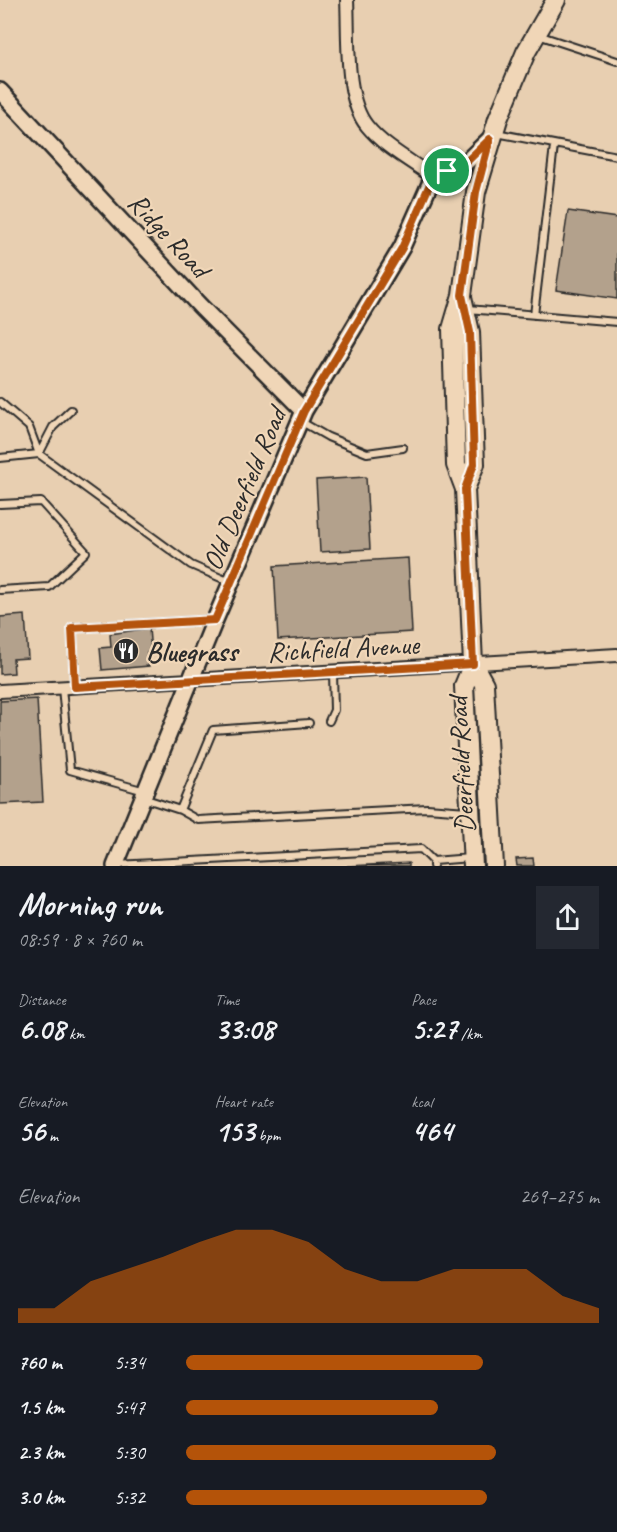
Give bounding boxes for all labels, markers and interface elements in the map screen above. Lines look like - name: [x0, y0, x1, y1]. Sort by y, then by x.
- pin: [421, 145, 472, 196]
- icon: arrive: [430, 154, 463, 187]
- street label: Ridge Road: [121, 185, 220, 288]
- street label: Old Deerfield Road: [194, 399, 295, 575]
- street label: Richfield Avenue: [266, 626, 422, 669]
- place label: Bluegrass: [146, 634, 240, 669]
- restaurant icon: Bluegrass: [111, 636, 141, 666]
- street label: Deerfield Road: [440, 692, 482, 834]
- text: Morning run: [18, 883, 162, 925]
- button: share: [536, 886, 599, 949]
- text: 08:59 · 8 × 760 m: [18, 927, 142, 952]
- text: Distance: [18, 990, 66, 1010]
- text: Time: [215, 990, 239, 1010]
- text: Pace: [411, 990, 436, 1010]
- text: 6.08: [18, 1010, 65, 1048]
- text: 33:08: [215, 1010, 275, 1048]
- text: 5:27: [411, 1010, 457, 1048]
- text: km: [65, 1024, 85, 1044]
- text: /km: [457, 1024, 482, 1044]
- text: Elevation: [18, 1092, 67, 1112]
- text: Heart rate: [215, 1092, 273, 1112]
- text: kcal: [411, 1092, 432, 1112]
- text: 56: [18, 1112, 45, 1150]
- text: 153: [215, 1112, 255, 1150]
- text: 464: [411, 1112, 452, 1150]
- text: m: [45, 1126, 58, 1146]
- text: bpm: [255, 1126, 281, 1146]
- text: Elevation: [18, 1184, 80, 1209]
- text: 269–275 m: [520, 1184, 599, 1209]
- text: 760 m: [18, 1350, 62, 1375]
- text: 5:34: [114, 1350, 145, 1375]
- text: 1.5 km: [18, 1395, 64, 1420]
- text: 5:47: [114, 1395, 145, 1420]
- text: 2.3 km: [18, 1440, 65, 1465]
- text: 5:30: [114, 1440, 145, 1465]
- text: 3.0 km: [18, 1485, 65, 1510]
- text: 5:32: [114, 1485, 145, 1510]

